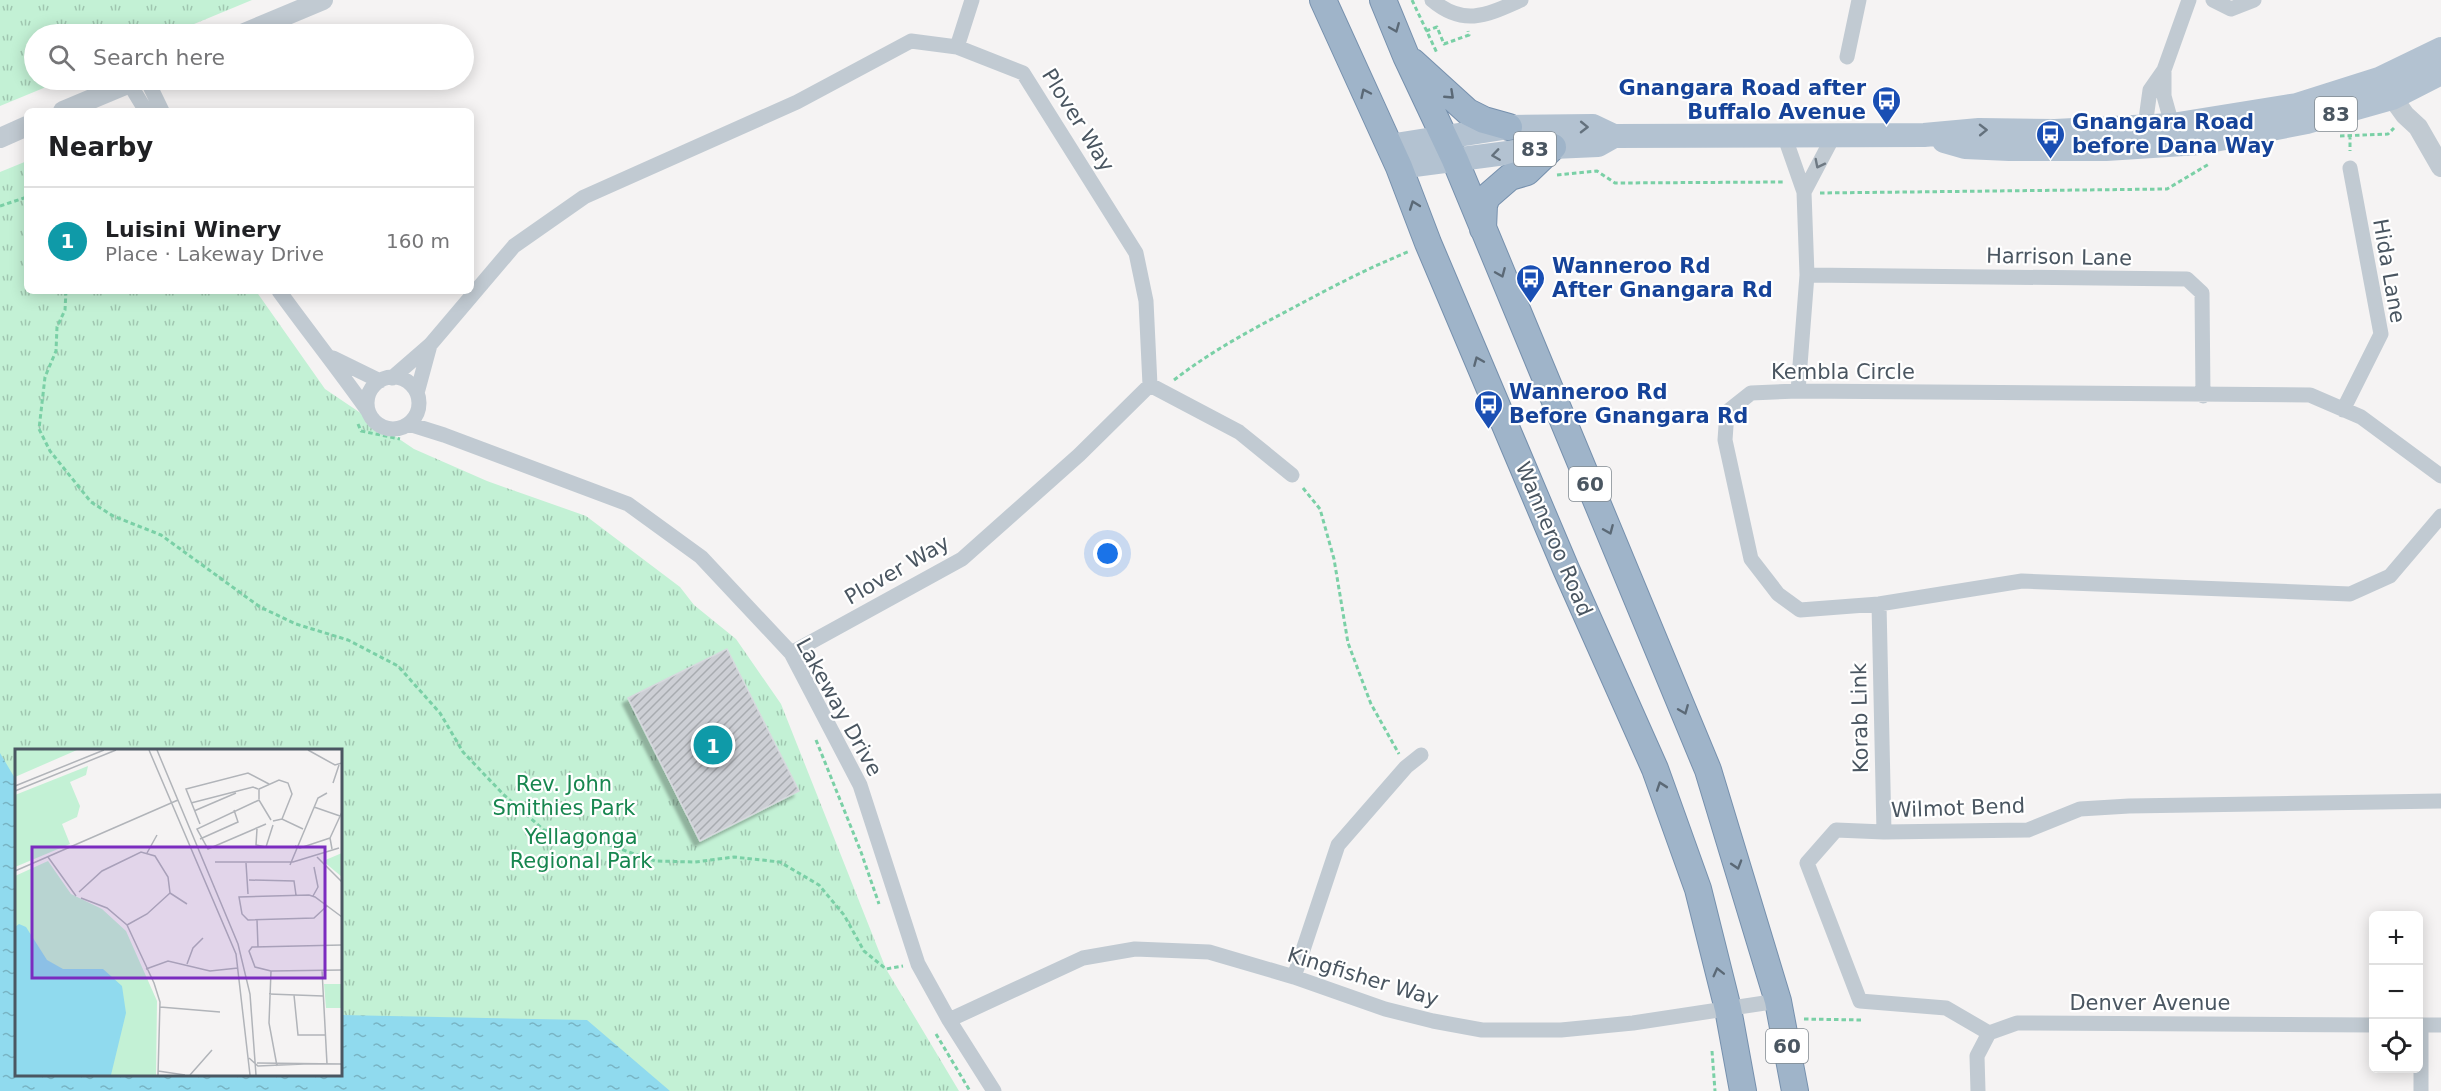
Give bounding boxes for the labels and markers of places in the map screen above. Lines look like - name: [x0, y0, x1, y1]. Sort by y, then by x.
- place label: Gnangara Road after Buffalo Avenue: [1619, 76, 1867, 124]
- bus stop icon: Gnangara Road after Buffalo Avenue: [1871, 84, 1903, 126]
- place label: Gnangara Road before Dana Way: [2072, 110, 2275, 158]
- bus stop icon: Gnangara Road before Dana Way: [2035, 118, 2067, 160]
- place label: Wanneroo Rd After Gnangara Rd: [1552, 254, 1773, 302]
- bus stop icon: Wanneroo Rd After Gnangara Rd: [1515, 262, 1547, 304]
- place label: Wanneroo Rd Before Gnangara Rd: [1509, 380, 1748, 428]
- bus stop icon: Wanneroo Rd Before Gnangara Rd: [1472, 388, 1504, 430]
- pin: 1: [694, 722, 732, 768]

